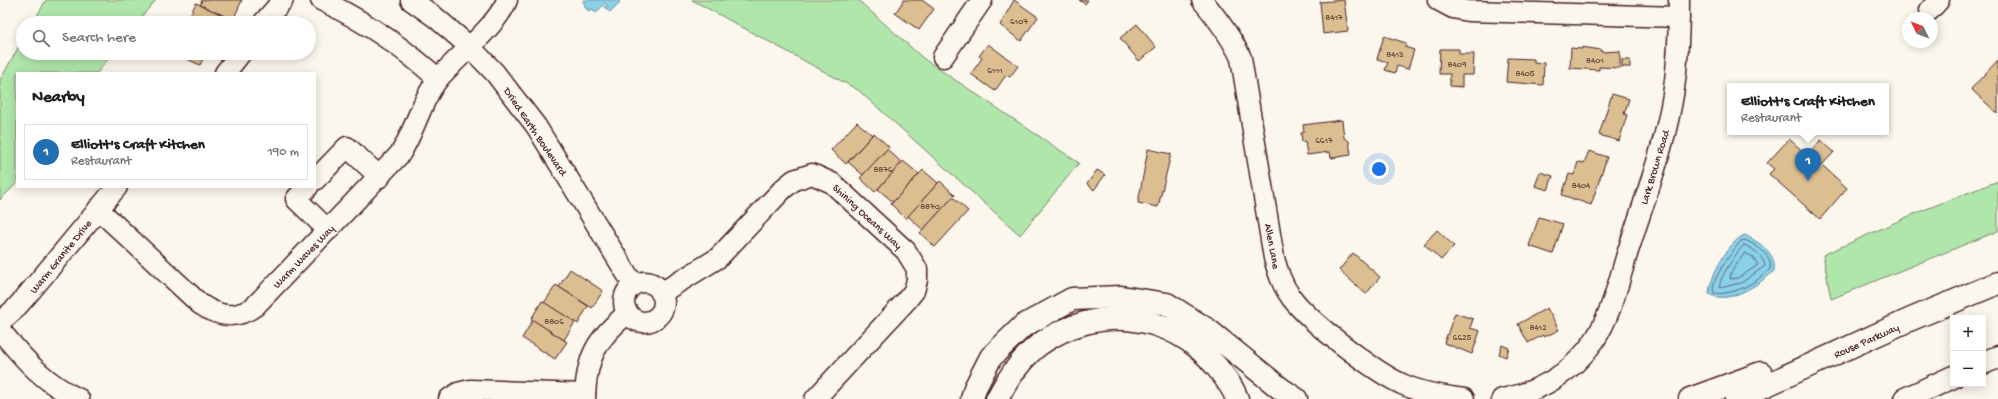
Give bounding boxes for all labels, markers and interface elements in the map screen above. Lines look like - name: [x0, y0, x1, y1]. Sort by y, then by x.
- north arrow: [1902, 12, 1938, 48]
- house number: 8417: [1325, 13, 1343, 24]
- search box: [16, 16, 316, 60]
- house number: 6107: [1010, 17, 1028, 28]
- icon: search: [30, 27, 52, 49]
- text: Search here: [62, 29, 136, 47]
- house number: 8413: [1386, 50, 1404, 61]
- house number: 8401: [1586, 56, 1604, 67]
- house number: 8409: [1448, 60, 1467, 71]
- house number: 6111: [987, 66, 1003, 77]
- house number: 8405: [1515, 69, 1535, 80]
- popup: [1727, 83, 1889, 135]
- street label: Dried Earth Boulevard: [500, 85, 569, 180]
- text: Nearby: [32, 88, 85, 108]
- text: Elliott's Craft Kitchen: [1741, 93, 1875, 111]
- text: Restaurant: [1741, 111, 1801, 126]
- street label: Lark Brown Road: [1639, 127, 1673, 206]
- text: Elliott's Craft Kitchen: [71, 136, 205, 154]
- house number: 6617: [1315, 136, 1333, 147]
- text: 1: [43, 145, 49, 160]
- text: 190 m: [268, 145, 299, 160]
- pin: 1: [1795, 148, 1821, 181]
- text: Restaurant: [71, 154, 131, 169]
- your location: [1369, 159, 1389, 179]
- house number: 8876: [873, 165, 893, 176]
- house number: 8404: [1572, 181, 1591, 192]
- street label: Shining Oceans Way: [830, 182, 904, 253]
- house number: 8870: [920, 202, 940, 213]
- street label: Warm Granite Drive: [28, 218, 95, 296]
- street label: Warm Waves Way: [271, 223, 338, 292]
- street label: Allen Lane: [1261, 223, 1281, 270]
- map controls: [1950, 315, 1986, 387]
- button: +: [1950, 315, 1986, 351]
- house number: 8806: [544, 317, 564, 328]
- street label: Rouse Parkway: [1832, 322, 1902, 362]
- house number: 8412: [1529, 323, 1547, 334]
- house number: 6625: [1453, 333, 1471, 344]
- button: −: [1950, 351, 1986, 387]

